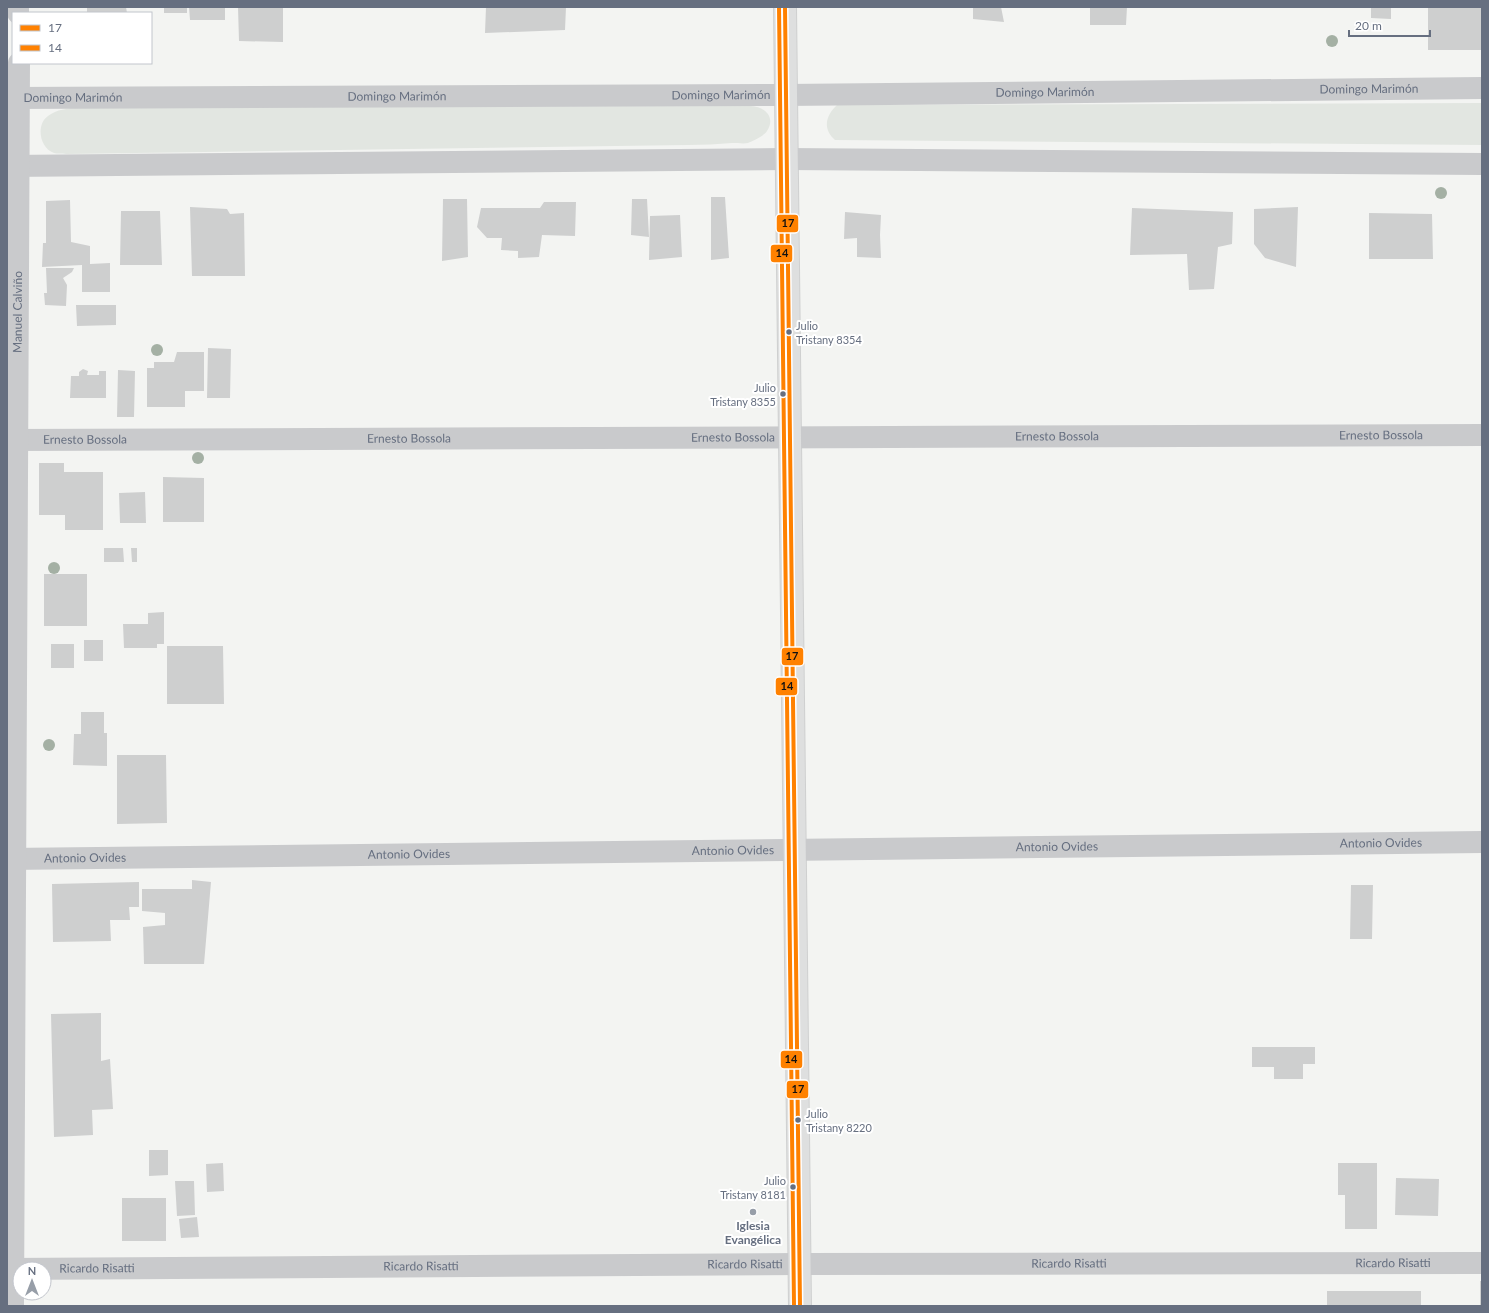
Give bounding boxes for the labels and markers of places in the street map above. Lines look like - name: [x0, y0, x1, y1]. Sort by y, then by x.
- place label: Julio Tristany 8354: [796, 319, 862, 346]
- marker: Julio Tristany 8354: [784, 327, 794, 337]
- place label: Julio Tristany 8355: [710, 381, 776, 408]
- marker: Julio Tristany 8355: [778, 389, 788, 399]
- place label: Julio Tristany 8220: [806, 1107, 872, 1134]
- marker: Julio Tristany 8220: [793, 1115, 803, 1125]
- place label: Julio Tristany 8181: [720, 1174, 786, 1201]
- marker: Julio Tristany 8181: [788, 1182, 798, 1192]
- marker: Iglesia Evangélica: [748, 1207, 758, 1217]
- place label: Iglesia Evangélica: [725, 1218, 781, 1247]

